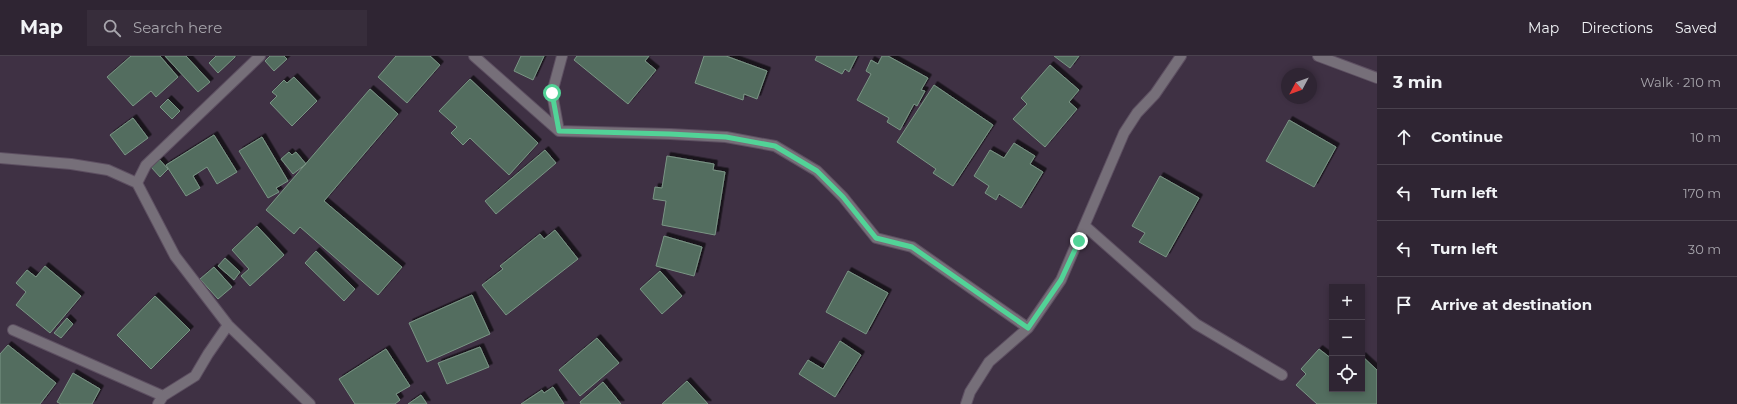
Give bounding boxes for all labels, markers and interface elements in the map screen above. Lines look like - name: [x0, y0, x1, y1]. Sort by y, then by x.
- search box: [87, 10, 367, 46]
- text: Map: [20, 16, 63, 39]
- icon: search: [101, 17, 123, 39]
- text: Search here: [133, 18, 222, 37]
- text: Map: [1528, 19, 1559, 37]
- text: Directions: [1581, 19, 1653, 37]
- text: Saved: [1675, 19, 1717, 37]
- north arrow: [1281, 68, 1317, 104]
- text: 3 min: [1393, 72, 1443, 92]
- text: Walk · 210 m: [1640, 74, 1721, 90]
- route start: [543, 84, 561, 102]
- icon: ahead: [1393, 126, 1415, 148]
- text: Continue: [1431, 127, 1503, 146]
- text: 10 m: [1691, 129, 1721, 145]
- icon: left: [1393, 182, 1415, 204]
- text: Turn left: [1431, 183, 1498, 202]
- text: 170 m: [1683, 185, 1721, 201]
- route end: [1070, 232, 1088, 250]
- icon: left: [1393, 238, 1415, 260]
- text: Turn left: [1431, 239, 1498, 258]
- text: 30 m: [1688, 241, 1721, 257]
- map controls: [1329, 284, 1365, 392]
- button: +: [1329, 284, 1365, 320]
- icon: arrive: [1393, 294, 1415, 316]
- text: Arrive at destination: [1431, 295, 1592, 314]
- button: −: [1329, 320, 1365, 356]
- button: locate: [1329, 356, 1365, 392]

